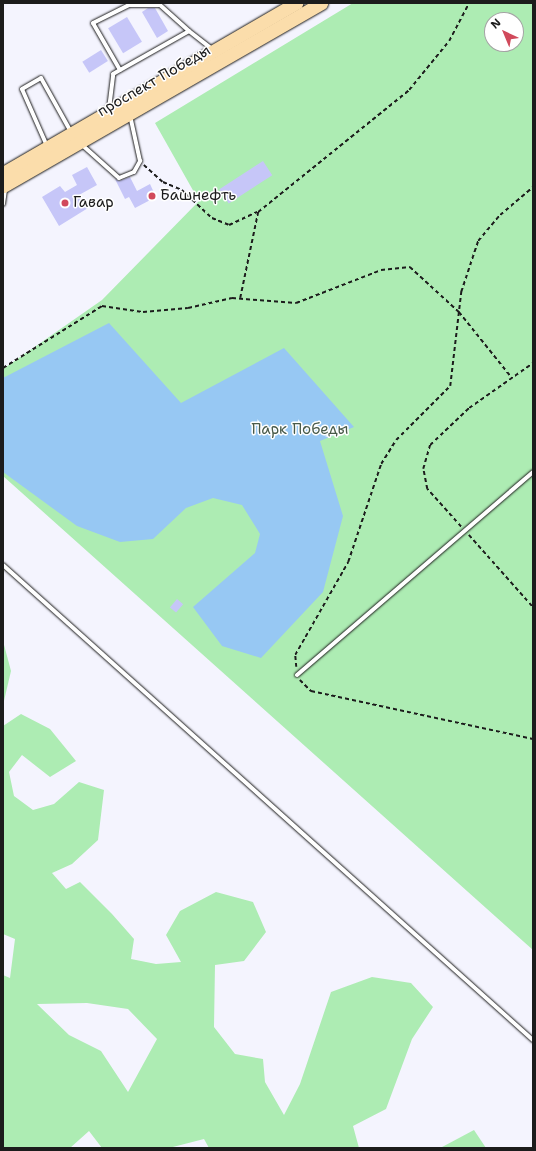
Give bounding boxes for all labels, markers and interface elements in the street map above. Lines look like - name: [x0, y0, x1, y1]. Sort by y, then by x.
- north arrow: [484, 12, 524, 52]
- text: N: [488, 15, 504, 32]
- street label: проспект Победы: [94, 41, 214, 121]
- place label: Башнефть: [160, 187, 236, 205]
- marker: Башнефть: [147, 191, 157, 201]
- place label: Гавар: [73, 194, 114, 212]
- marker: Гавар: [60, 198, 70, 208]
- park label: Парк Победы: [251, 421, 349, 439]

